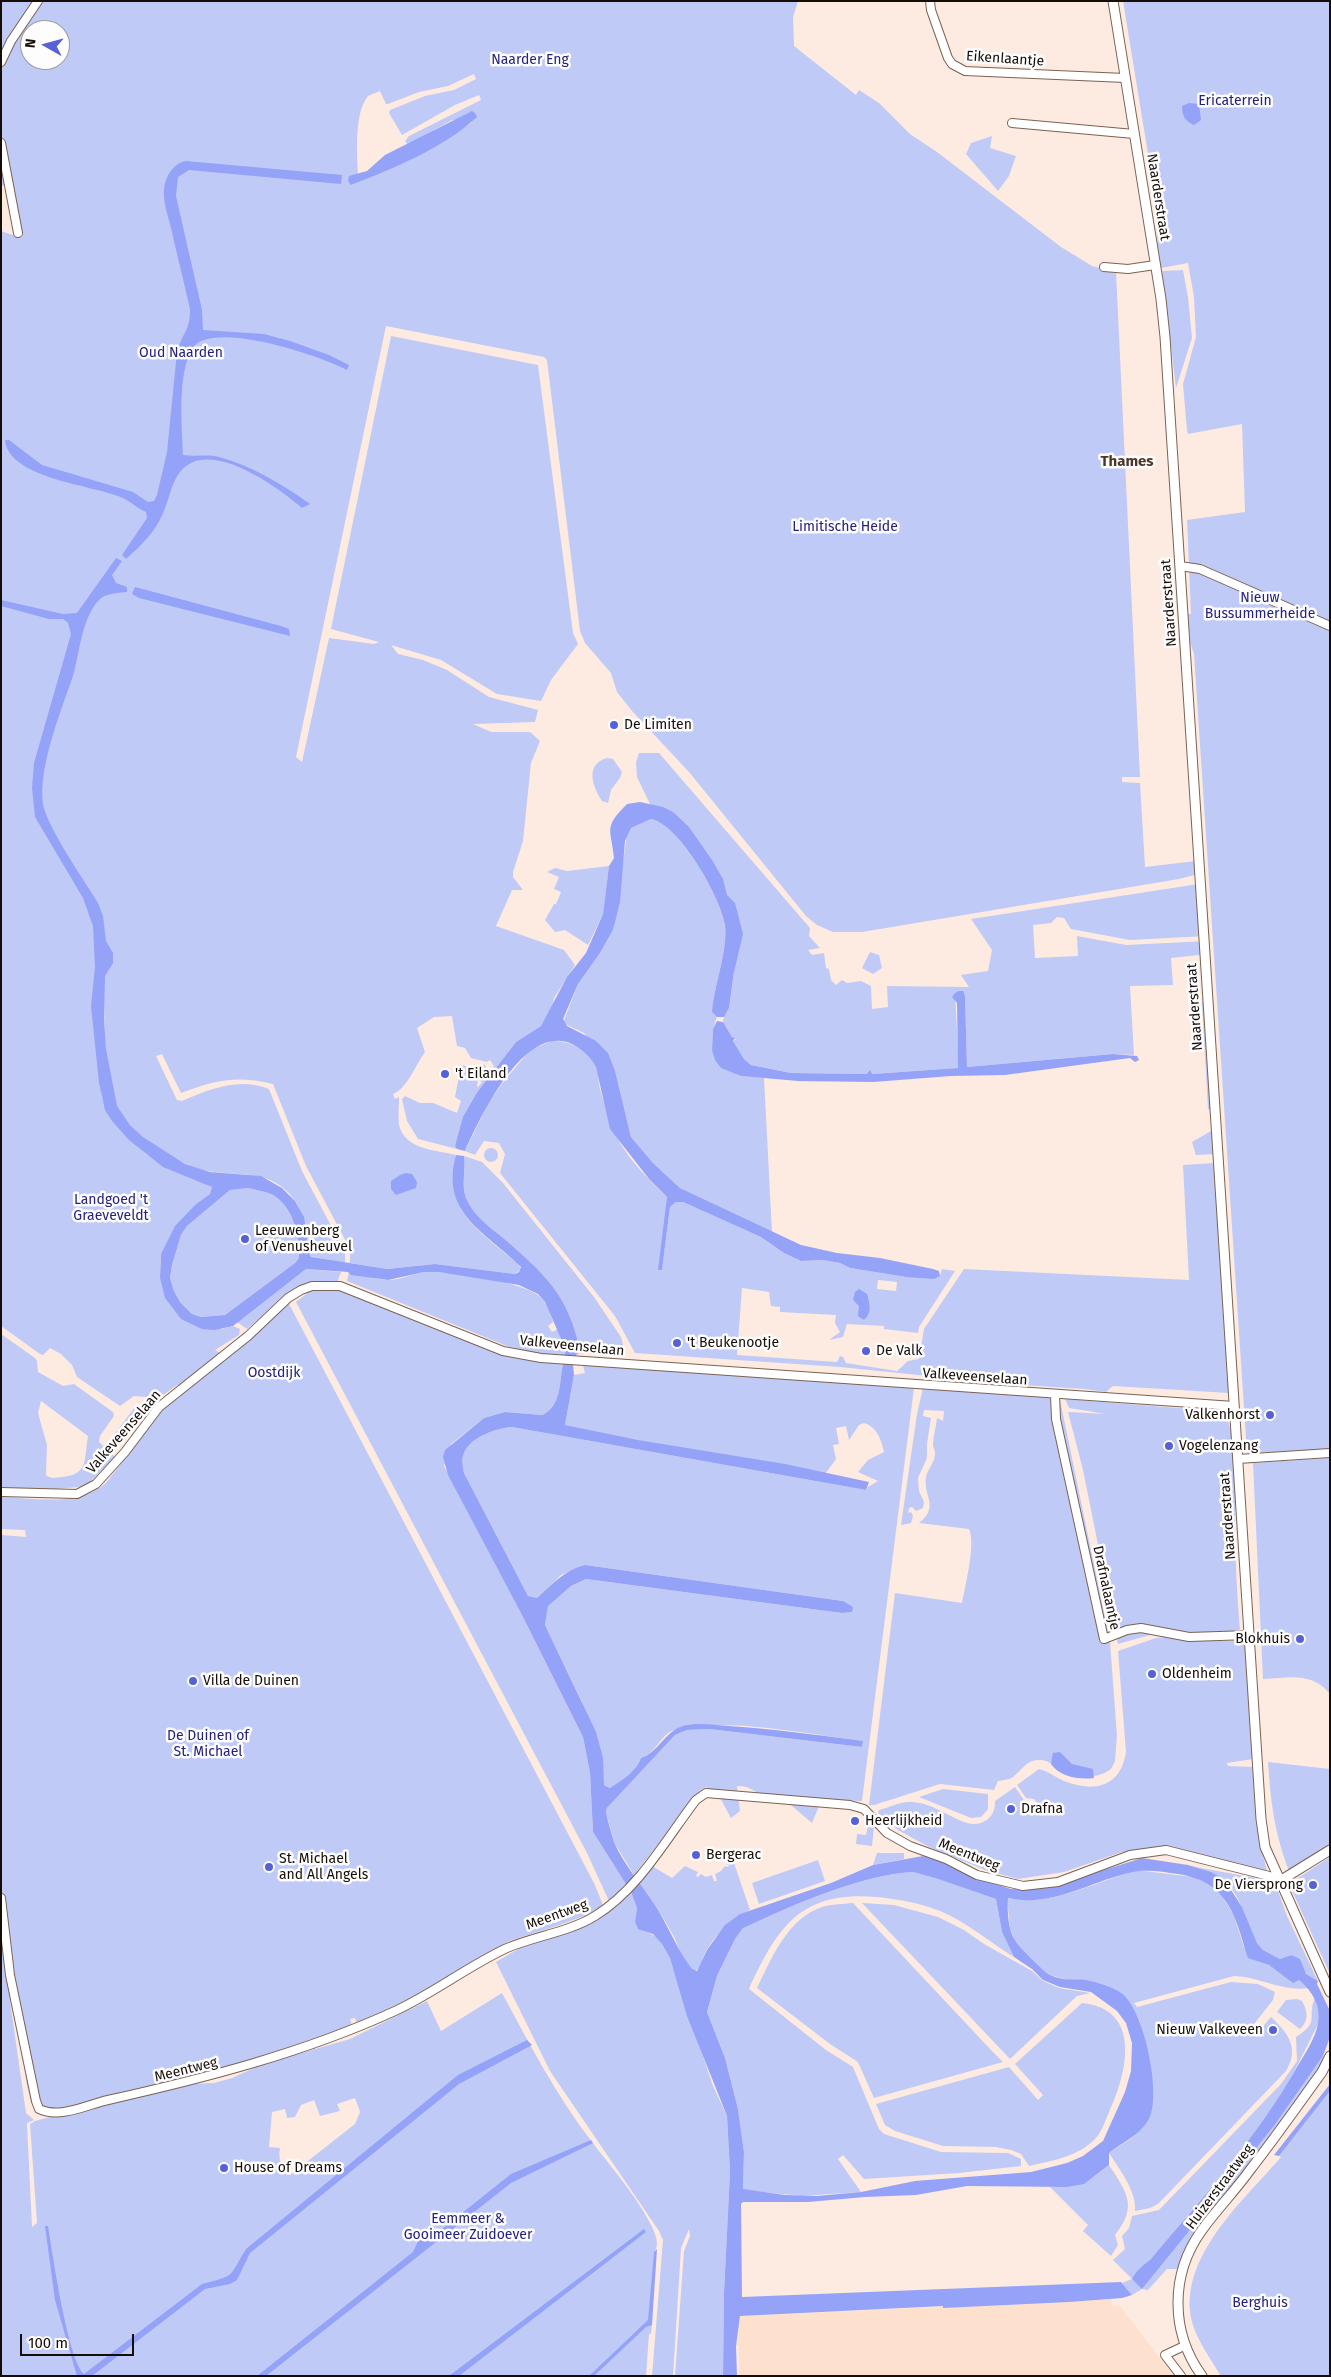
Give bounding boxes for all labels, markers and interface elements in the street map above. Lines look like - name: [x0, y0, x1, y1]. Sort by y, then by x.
- north arrow: [20, 20, 70, 70]
- text: N: [22, 38, 40, 49]
- street label: Eikenlaantje: [965, 48, 1045, 70]
- park label: Naarder Eng: [491, 52, 569, 68]
- park label: Ericaterrein: [1198, 93, 1272, 109]
- street label: Naarderstraat: [1143, 152, 1173, 242]
- park label: Oud Naarden: [139, 345, 223, 361]
- district label: Thames: [1100, 453, 1154, 471]
- park label: Limitische Heide: [792, 519, 898, 535]
- street label: Naarderstraat: [1158, 559, 1180, 647]
- park label: Nieuw Bussummerheide: [1205, 590, 1315, 622]
- place label: De Limiten: [624, 717, 692, 733]
- marker: De Limiten: [608, 719, 620, 731]
- street label: Naarderstraat: [1184, 963, 1206, 1051]
- place label: 't Eiland: [455, 1066, 507, 1082]
- marker: 't Eiland: [439, 1068, 451, 1080]
- park label: Landgoed 't Graeveveldt: [73, 1192, 149, 1224]
- place label: Leeuwenberg of Venusheuvel: [255, 1223, 352, 1256]
- marker: Leeuwenberg of Venusheuvel: [239, 1233, 251, 1245]
- street label: Valkeveenselaan: [519, 1332, 625, 1360]
- place label: 't Beukenootje: [687, 1335, 779, 1351]
- marker: 't Beukenootje: [671, 1337, 683, 1349]
- place label: De Valk: [876, 1343, 922, 1359]
- marker: De Valk: [860, 1345, 872, 1357]
- park label: Oostdijk: [248, 1365, 300, 1381]
- street label: Valkeveenselaan: [922, 1365, 1028, 1389]
- street label: Valkeveenselaan: [83, 1387, 165, 1477]
- place label: Valkenhorst: [1185, 1407, 1260, 1423]
- marker: Valkenhorst: [1264, 1409, 1276, 1421]
- place label: Vogelenzang: [1179, 1438, 1258, 1454]
- marker: Vogelenzang: [1163, 1440, 1175, 1452]
- street label: Naarderstraat: [1217, 1472, 1239, 1560]
- street label: Drafnalaantje: [1089, 1544, 1123, 1632]
- place label: Blokhuis: [1235, 1631, 1290, 1647]
- marker: Blokhuis: [1294, 1633, 1306, 1645]
- place label: Oldenheim: [1162, 1666, 1232, 1682]
- marker: Oldenheim: [1146, 1668, 1158, 1680]
- place label: Villa de Duinen: [203, 1673, 299, 1689]
- marker: Villa de Duinen: [187, 1675, 199, 1687]
- park label: De Duinen of St. Michael: [167, 1728, 249, 1760]
- place label: Drafna: [1021, 1801, 1063, 1817]
- marker: Drafna: [1005, 1803, 1017, 1815]
- place label: Heerlijkheid: [865, 1813, 942, 1829]
- marker: Heerlijkheid: [849, 1815, 861, 1827]
- street label: Meentweg: [936, 1835, 1002, 1875]
- place label: Bergerac: [706, 1847, 761, 1863]
- marker: Bergerac: [690, 1849, 702, 1861]
- place label: St. Michael and All Angels: [279, 1851, 368, 1884]
- marker: St. Michael and All Angels: [263, 1861, 275, 1873]
- place label: De Viersprong: [1215, 1877, 1303, 1893]
- marker: De Viersprong: [1307, 1879, 1319, 1891]
- street label: Meentweg: [524, 1896, 590, 1934]
- place label: Nieuw Valkeveen: [1156, 2022, 1263, 2038]
- marker: Nieuw Valkeveen: [1267, 2024, 1279, 2036]
- street label: Meentweg: [153, 2054, 219, 2086]
- street label: Huizerstraatweg: [1183, 2141, 1257, 2233]
- place label: House of Dreams: [234, 2160, 342, 2176]
- marker: House of Dreams: [218, 2162, 230, 2174]
- park label: Eemmeer & Gooimeer Zuidoever: [404, 2211, 532, 2244]
- park label: Berghuis: [1232, 2295, 1288, 2311]
- scale bar: [22, 2324, 136, 2356]
- text: 100 m: [28, 2334, 68, 2352]

